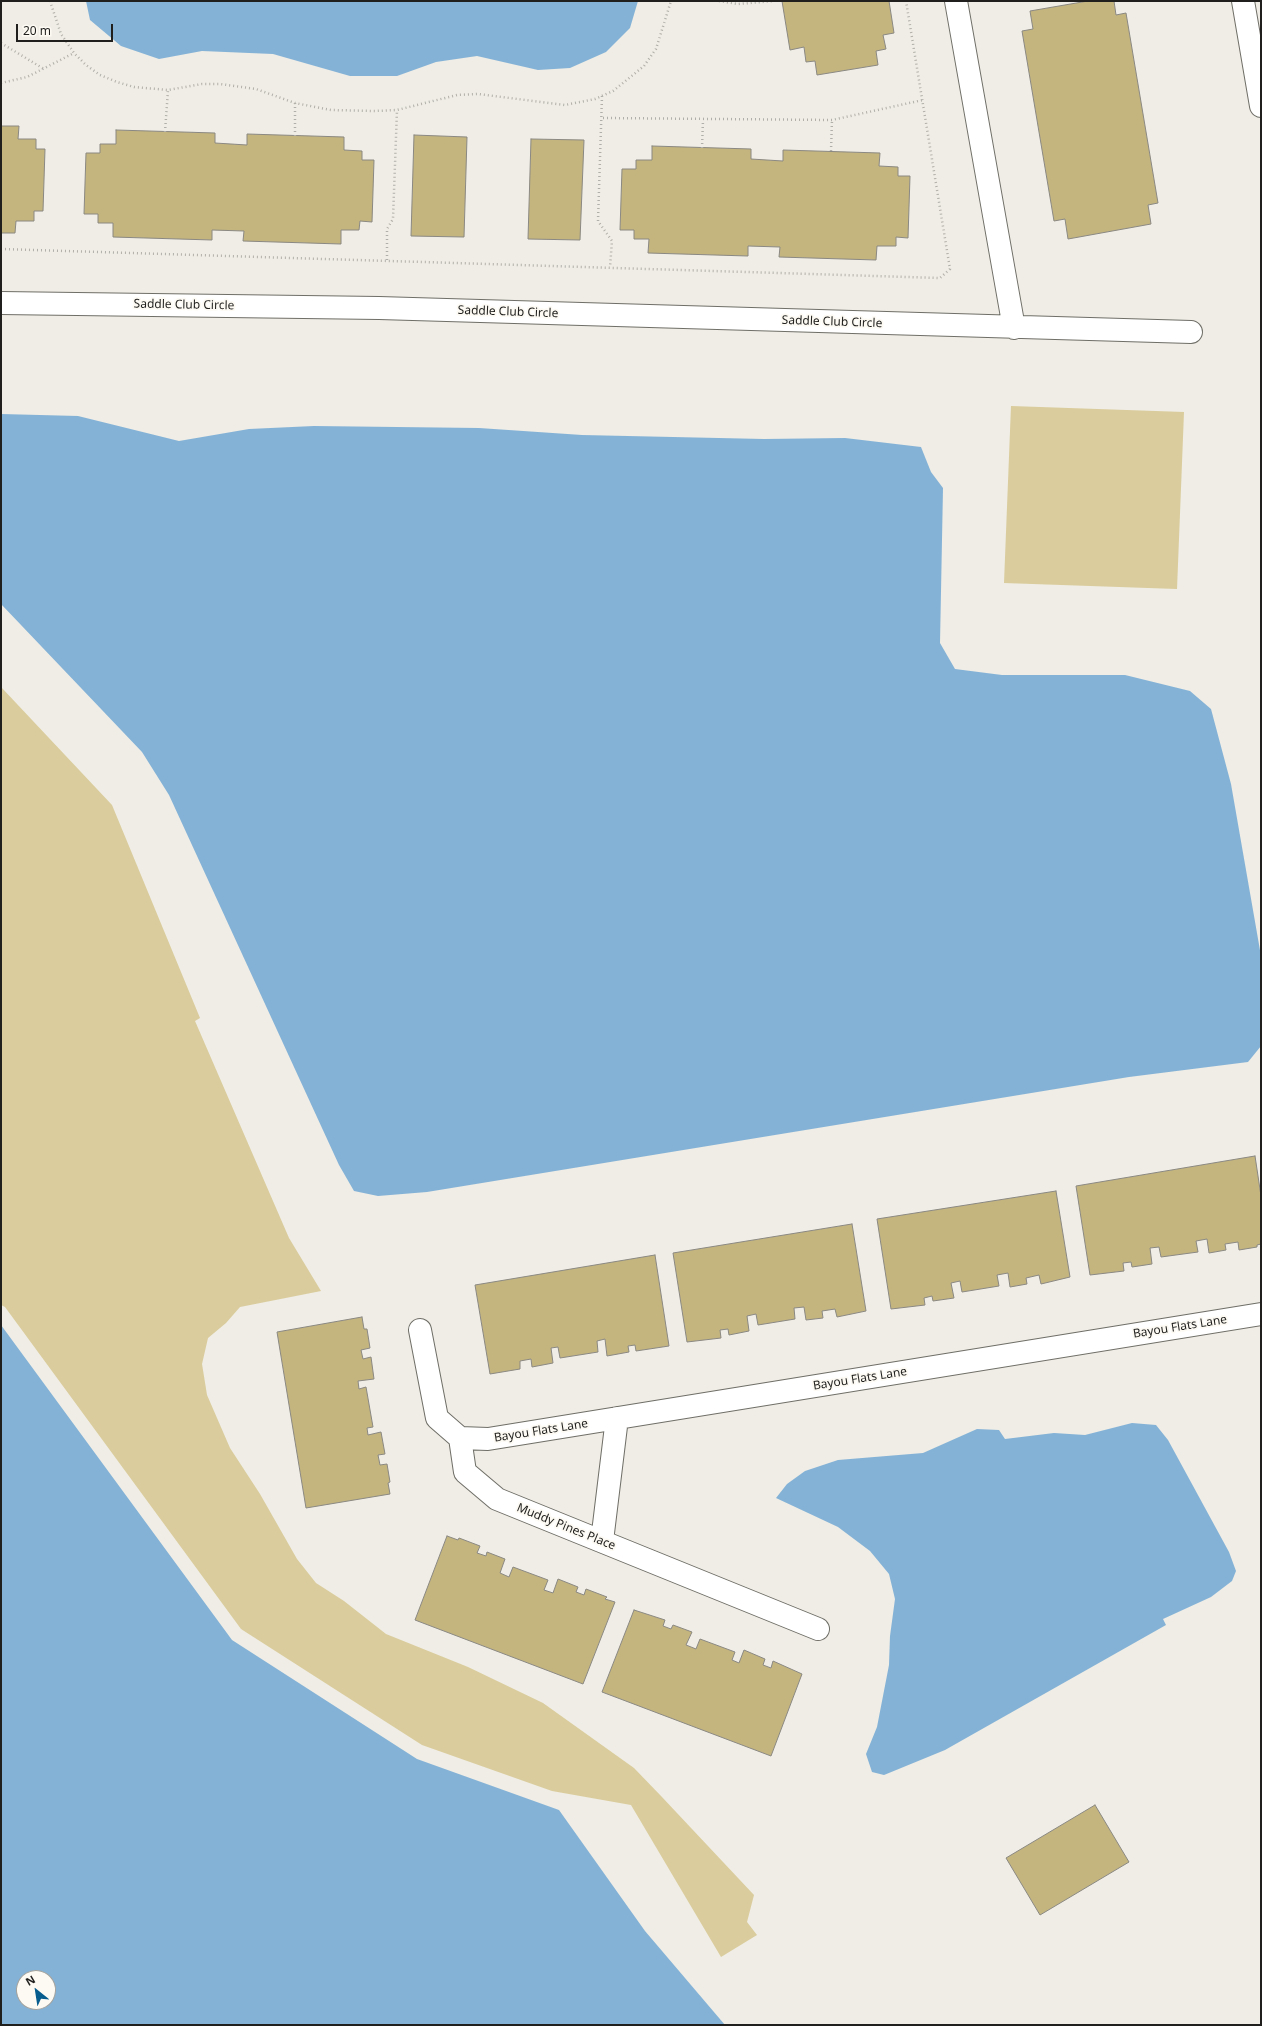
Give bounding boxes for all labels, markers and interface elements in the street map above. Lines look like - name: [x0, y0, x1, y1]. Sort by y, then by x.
- scale bar: [18, 16, 115, 42]
- text: 20 m: [23, 22, 51, 39]
- street label: Saddle Club Circle: [134, 297, 234, 313]
- street label: Saddle Club Circle: [457, 303, 559, 321]
- street label: Saddle Club Circle: [781, 313, 883, 331]
- street label: Bayou Flats Lane: [1132, 1312, 1228, 1342]
- street label: Bayou Flats Lane: [812, 1364, 908, 1394]
- street label: Bayou Flats Lane: [493, 1416, 589, 1446]
- street label: Muddy Pines Place: [514, 1501, 618, 1553]
- north arrow: [16, 1970, 56, 2010]
- text: N: [23, 1971, 38, 1989]

